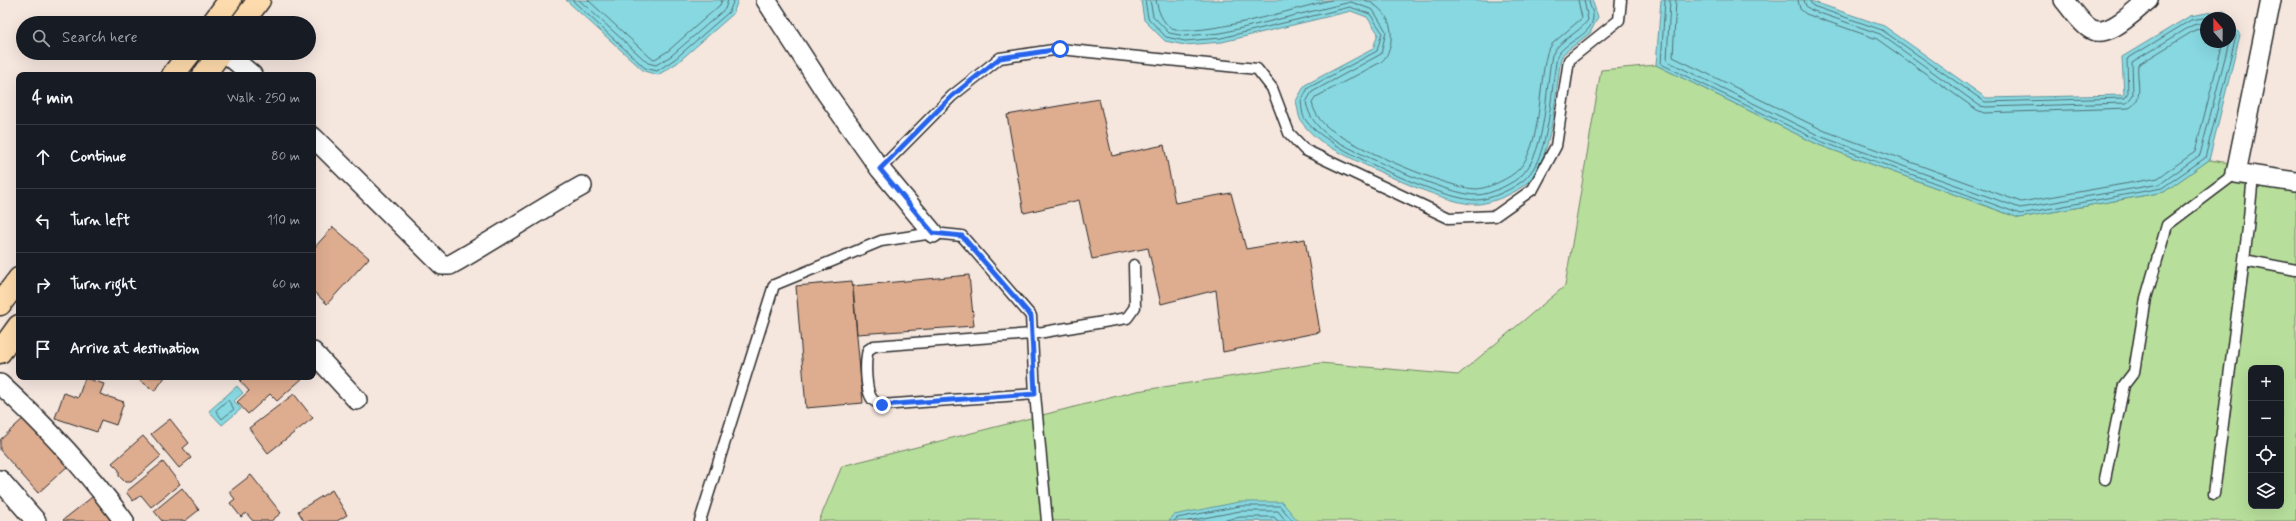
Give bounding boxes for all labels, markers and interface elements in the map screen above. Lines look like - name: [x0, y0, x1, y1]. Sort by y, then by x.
- north arrow: [2200, 12, 2236, 48]
- search box: [16, 16, 316, 60]
- icon: search: [30, 27, 52, 49]
- text: Search here: [62, 28, 138, 48]
- route start: [1051, 40, 1069, 58]
- text: 4 min: [32, 87, 73, 109]
- text: Walk · 250 m: [227, 90, 300, 107]
- icon: ahead: [32, 146, 54, 168]
- text: Continue: [70, 147, 126, 167]
- text: 80 m: [271, 148, 300, 165]
- icon: left: [32, 210, 54, 232]
- text: Turn left: [70, 211, 130, 231]
- text: 110 m: [267, 212, 300, 229]
- icon: right: [32, 274, 54, 296]
- text: Turn right: [70, 275, 137, 295]
- text: 60 m: [272, 276, 300, 293]
- icon: arrive: [32, 338, 54, 360]
- text: Arrive at destination: [70, 339, 199, 359]
- map controls: [2248, 365, 2284, 509]
- button: +: [2248, 365, 2284, 401]
- route end: [873, 396, 891, 414]
- button: −: [2248, 401, 2284, 437]
- button: locate: [2248, 437, 2284, 473]
- button: layers: [2248, 473, 2284, 509]

